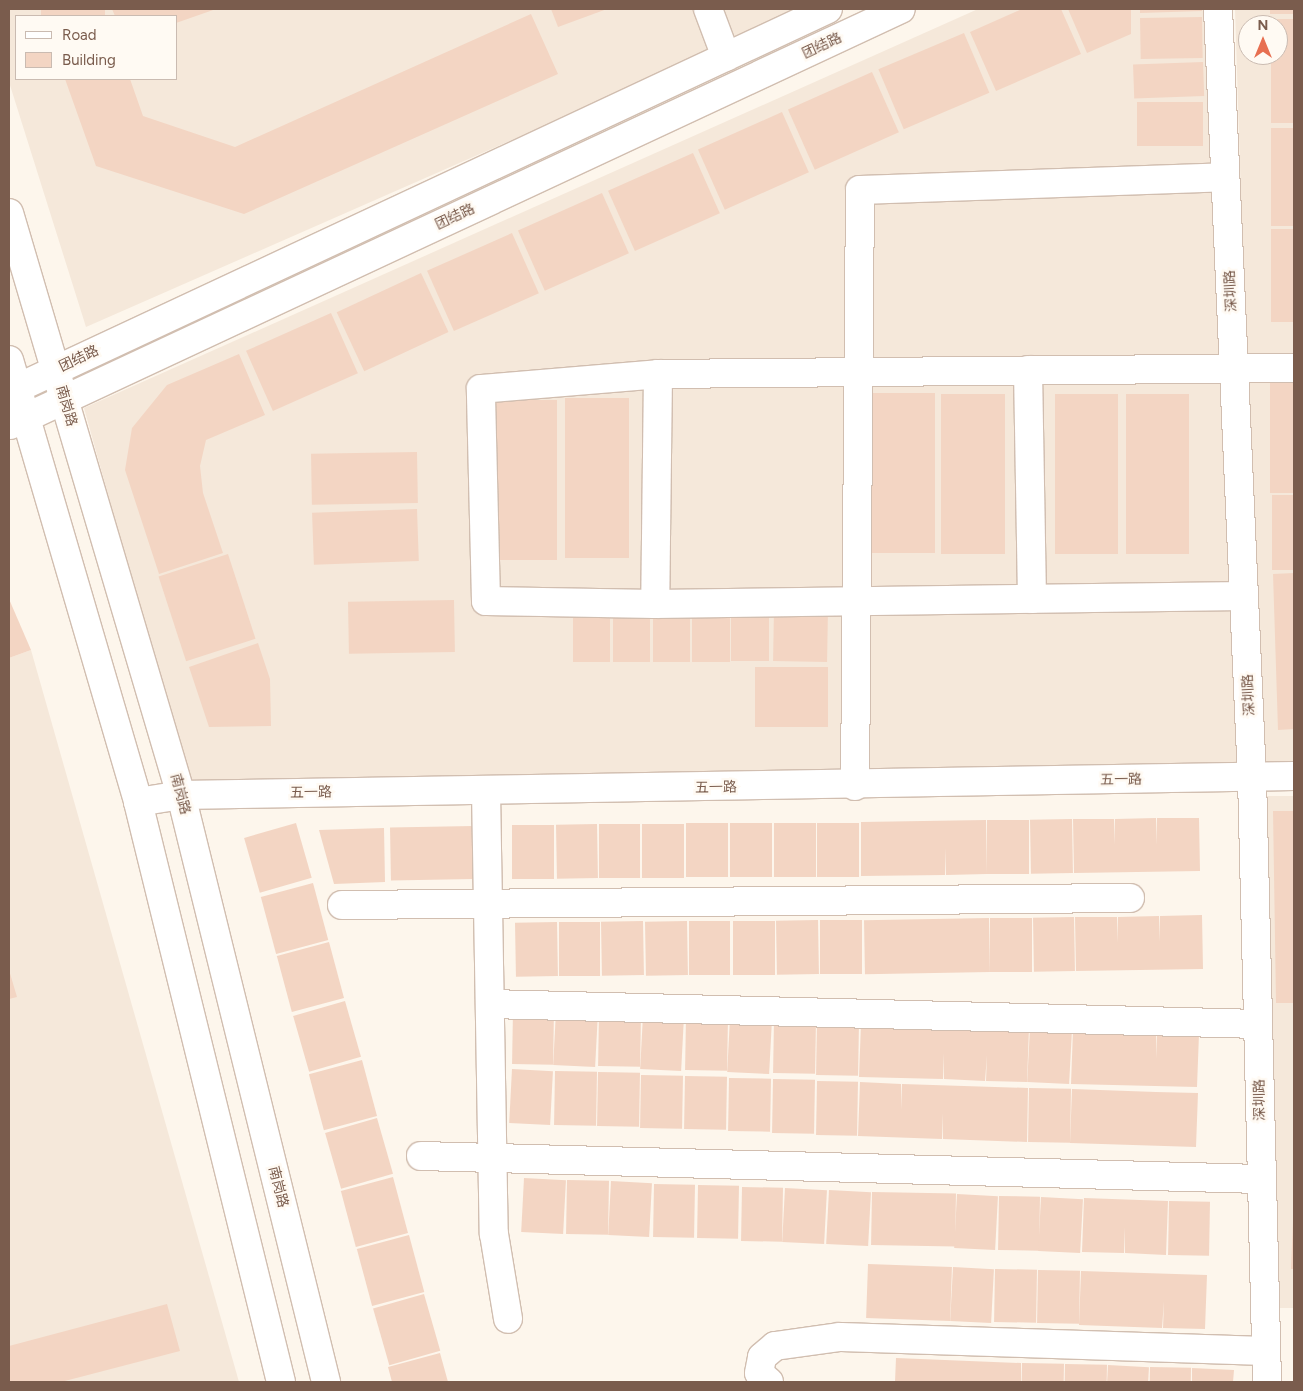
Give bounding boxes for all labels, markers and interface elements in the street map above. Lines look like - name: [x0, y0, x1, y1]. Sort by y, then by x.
- legend: [15, 15, 178, 80]
- north arrow: [1238, 15, 1288, 65]
- text: N: [1258, 17, 1268, 34]
- text: Road: [62, 26, 97, 44]
- street label: 团结路: [799, 30, 845, 62]
- text: Building: [62, 51, 116, 69]
- street label: 团结路: [432, 201, 478, 233]
- street label: 深圳路: [1222, 270, 1240, 312]
- street label: 团结路: [56, 343, 102, 375]
- street label: 南岗路: [52, 383, 80, 429]
- street label: 深圳路: [1240, 674, 1258, 716]
- street label: 五一路: [1100, 771, 1142, 789]
- street label: 南岗路: [166, 772, 194, 816]
- street label: 五一路: [695, 779, 737, 797]
- street label: 五一路: [290, 784, 332, 802]
- street label: 深圳路: [1251, 1079, 1269, 1121]
- street label: 南岗路: [265, 1165, 291, 1209]

